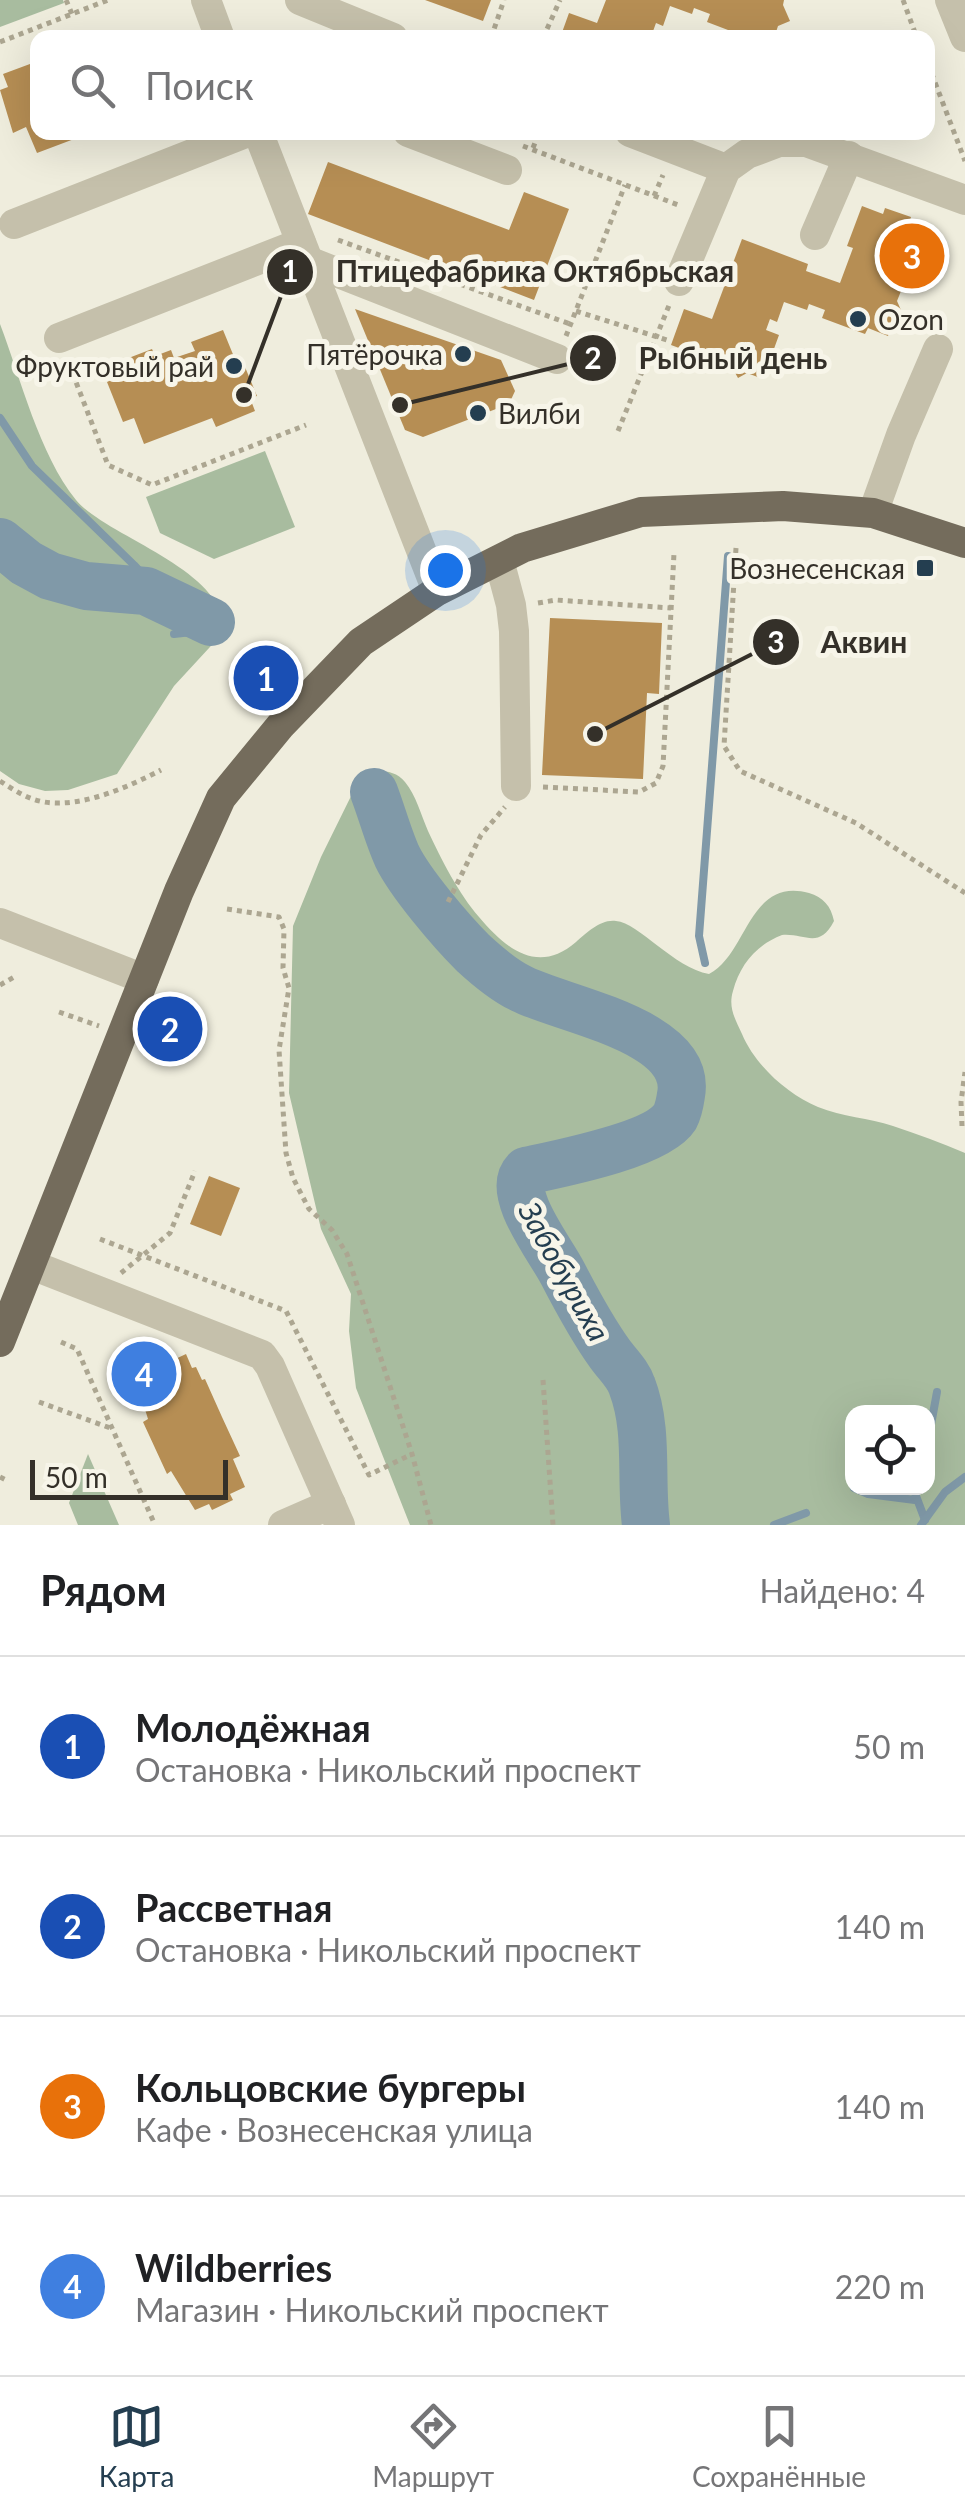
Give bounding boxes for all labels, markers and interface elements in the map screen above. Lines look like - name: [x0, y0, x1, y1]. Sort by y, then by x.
- search box: [30, 30, 935, 140]
- icon: search: [65, 58, 120, 113]
- text: Поиск: [145, 62, 254, 108]
- pin: 3: [880, 218, 944, 294]
- callout: Птицефабрика Октябрьская: [265, 242, 754, 302]
- text: 1: [281, 252, 299, 288]
- text: Птицефабрика Октябрьская: [336, 252, 734, 288]
- place label: Ozon: [878, 302, 944, 336]
- marker: Ozon: [847, 308, 869, 330]
- callout: Рыбный день: [568, 328, 847, 388]
- place label: Пятёрочка: [306, 337, 443, 371]
- text: 2: [584, 339, 602, 375]
- text: Рыбный день: [639, 339, 827, 375]
- marker: Пятёрочка: [452, 343, 474, 365]
- place label: Фруктовый рай: [16, 349, 214, 383]
- marker: Фруктовый рай: [223, 355, 245, 377]
- place label: Вилби: [498, 396, 581, 430]
- marker: Вилби: [467, 402, 489, 424]
- your location: [420, 545, 471, 596]
- place label: Вознесенская: [729, 551, 905, 585]
- marker: Вознесенская: [914, 557, 936, 579]
- callout: Аквин: [751, 612, 927, 672]
- text: 3: [767, 623, 785, 659]
- text: Аквин: [820, 623, 907, 659]
- pin: 1: [234, 640, 298, 716]
- pin: 2: [138, 992, 202, 1066]
- water label: Забобуриха: [512, 1194, 618, 1347]
- pin: 4: [112, 1336, 176, 1412]
- map controls: [845, 1405, 935, 1495]
- button: locate: [845, 1405, 935, 1495]
- scale bar: [30, 1455, 228, 1500]
- text: 50 m: [45, 1460, 108, 1494]
- text: Рядом: [40, 1565, 167, 1615]
- text: Найдено: 4: [759, 1571, 925, 1610]
- text: Молодёжная: [135, 1704, 371, 1750]
- text: 1: [63, 1727, 82, 1766]
- text: 50 m: [853, 1727, 925, 1766]
- text: Остановка · Никольский проспект: [135, 1750, 641, 1789]
- text: Рассветная: [135, 1884, 332, 1930]
- text: 2: [63, 1907, 82, 1946]
- text: 140 m: [835, 1907, 925, 1946]
- text: Остановка · Никольский проспект: [135, 1930, 641, 1969]
- text: Кольцовские бургеры: [135, 2064, 526, 2110]
- text: 3: [63, 2087, 82, 2126]
- text: 140 m: [835, 2087, 925, 2126]
- text: Кафе · Вознесенская улица: [135, 2110, 533, 2149]
- text: Wildberries: [135, 2244, 332, 2290]
- text: 4: [63, 2267, 82, 2306]
- text: 220 m: [835, 2267, 925, 2306]
- text: Магазин · Никольский проспект: [135, 2290, 609, 2329]
- tab: Карта: [99, 2399, 175, 2493]
- tab: Маршрут: [372, 2399, 494, 2493]
- tab: Сохранённые: [692, 2399, 866, 2493]

